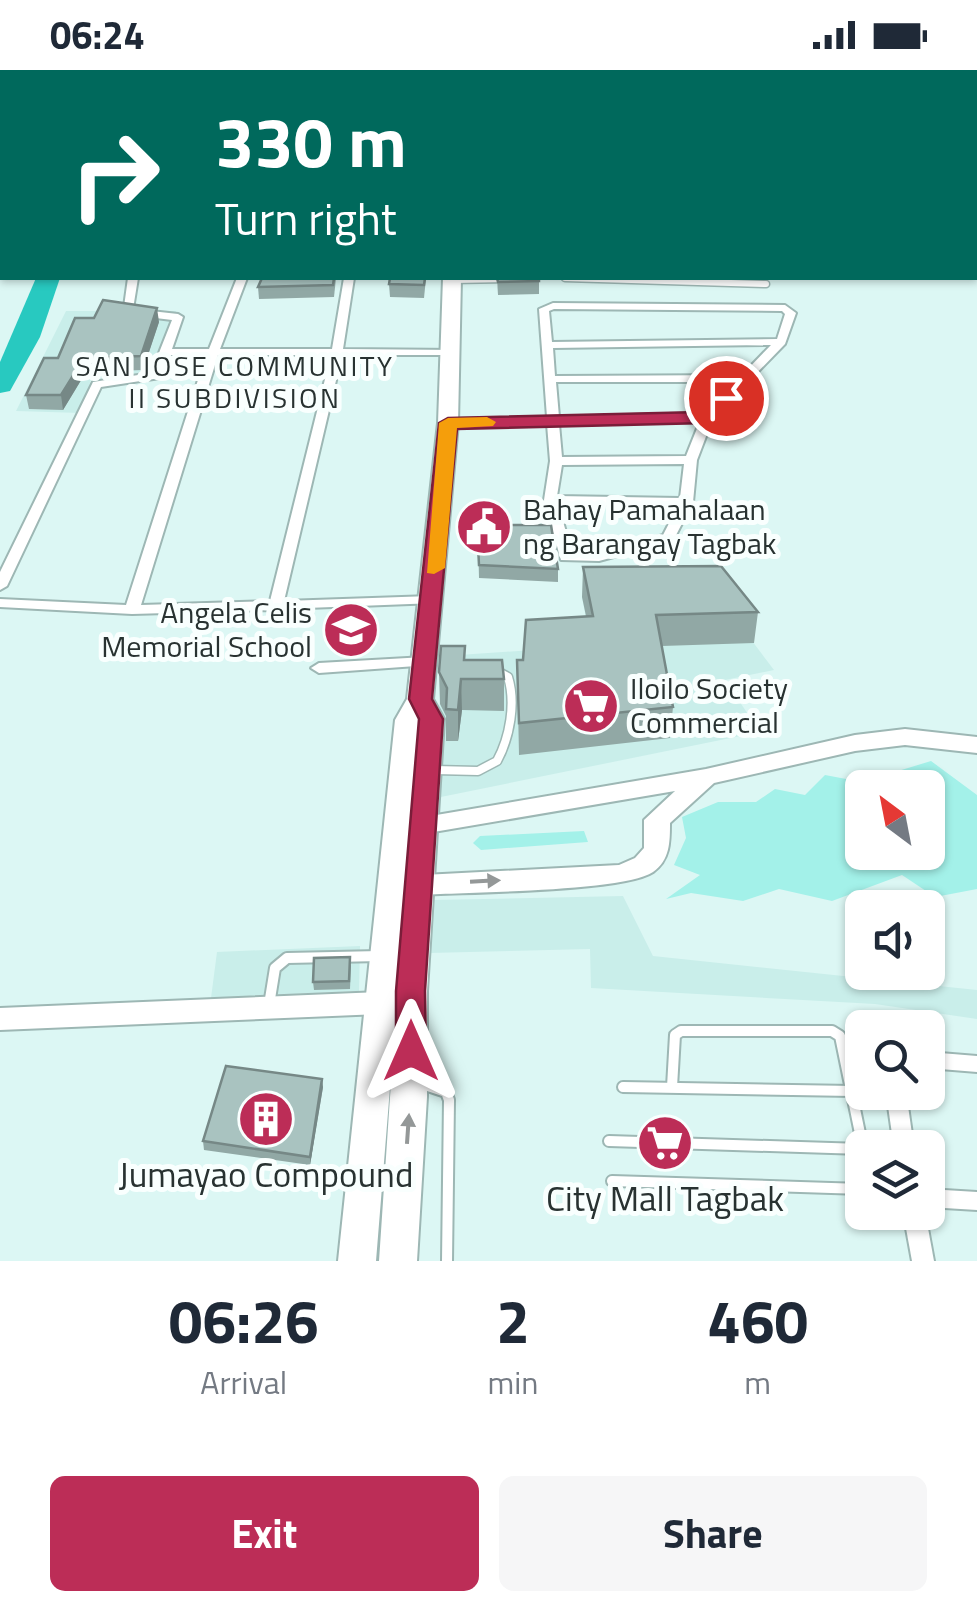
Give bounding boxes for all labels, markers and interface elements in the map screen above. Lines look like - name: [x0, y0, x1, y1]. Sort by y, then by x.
- text: 06:24: [50, 6, 145, 64]
- text: 330 m: [215, 88, 407, 194]
- icon: right: [50, 110, 180, 240]
- text: Turn right: [215, 184, 397, 252]
- district label: SAN JOSE COMMUNITY II SUBDIVISION: [75, 344, 395, 419]
- pin: [684, 356, 769, 441]
- icon: arrive: [699, 371, 754, 426]
- place label: Bahay Pamahalaan ng Barangay Tagbak: [523, 486, 776, 566]
- public building icon: Bahay Pamahalaan ng Barangay Tagbak: [454, 497, 514, 557]
- place label: Angela Celis Memorial School: [101, 589, 312, 669]
- school or university icon: Angela Celis Memorial School: [321, 600, 381, 660]
- place label: Iloilo Society Commercial: [630, 665, 788, 745]
- supermarket icon: Iloilo Society Commercial: [561, 676, 621, 736]
- north arrow: [845, 770, 945, 870]
- map controls: [845, 770, 945, 1230]
- one-way arrow: [470, 873, 502, 889]
- button: sound: [845, 890, 945, 990]
- position arrow: [359, 999, 463, 1103]
- button: search: [845, 1010, 945, 1110]
- building icon: Jumayao Compound: [236, 1089, 296, 1149]
- one-way arrow: [400, 1112, 416, 1144]
- supermarket icon: City Mall Tagbak: [635, 1113, 695, 1173]
- button: layers: [845, 1130, 945, 1230]
- place label: Jumayao Compound: [119, 1147, 413, 1201]
- place label: City Mall Tagbak: [546, 1171, 784, 1225]
- text: 06:26: [169, 1275, 319, 1366]
- text: 2: [496, 1275, 530, 1366]
- text: 460: [707, 1275, 808, 1366]
- text: Arrival: [200, 1358, 287, 1406]
- text: min: [487, 1358, 538, 1406]
- text: m: [744, 1358, 771, 1406]
- button: Exit: [50, 1476, 479, 1591]
- button: Share: [499, 1476, 927, 1591]

